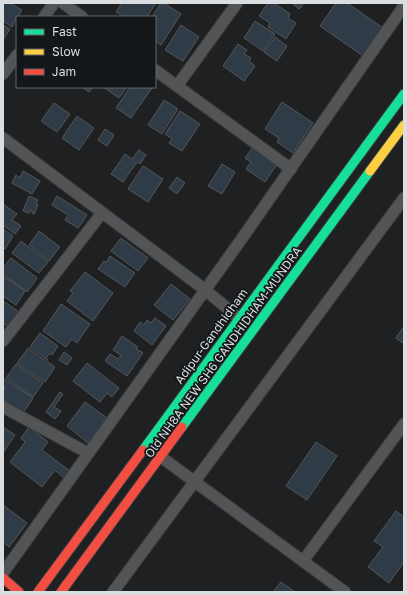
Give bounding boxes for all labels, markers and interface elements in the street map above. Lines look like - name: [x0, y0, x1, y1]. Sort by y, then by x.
- legend: [16, 16, 156, 88]
- text: Fast: [52, 24, 77, 39]
- text: Slow: [52, 44, 80, 59]
- text: Jam: [52, 64, 76, 79]
- street label: Old NH8A NEW SH6 GANDHIDHAM-MUNDRA: [141, 243, 305, 461]
- street label: Adipur-Gandhidham: [171, 285, 251, 387]

